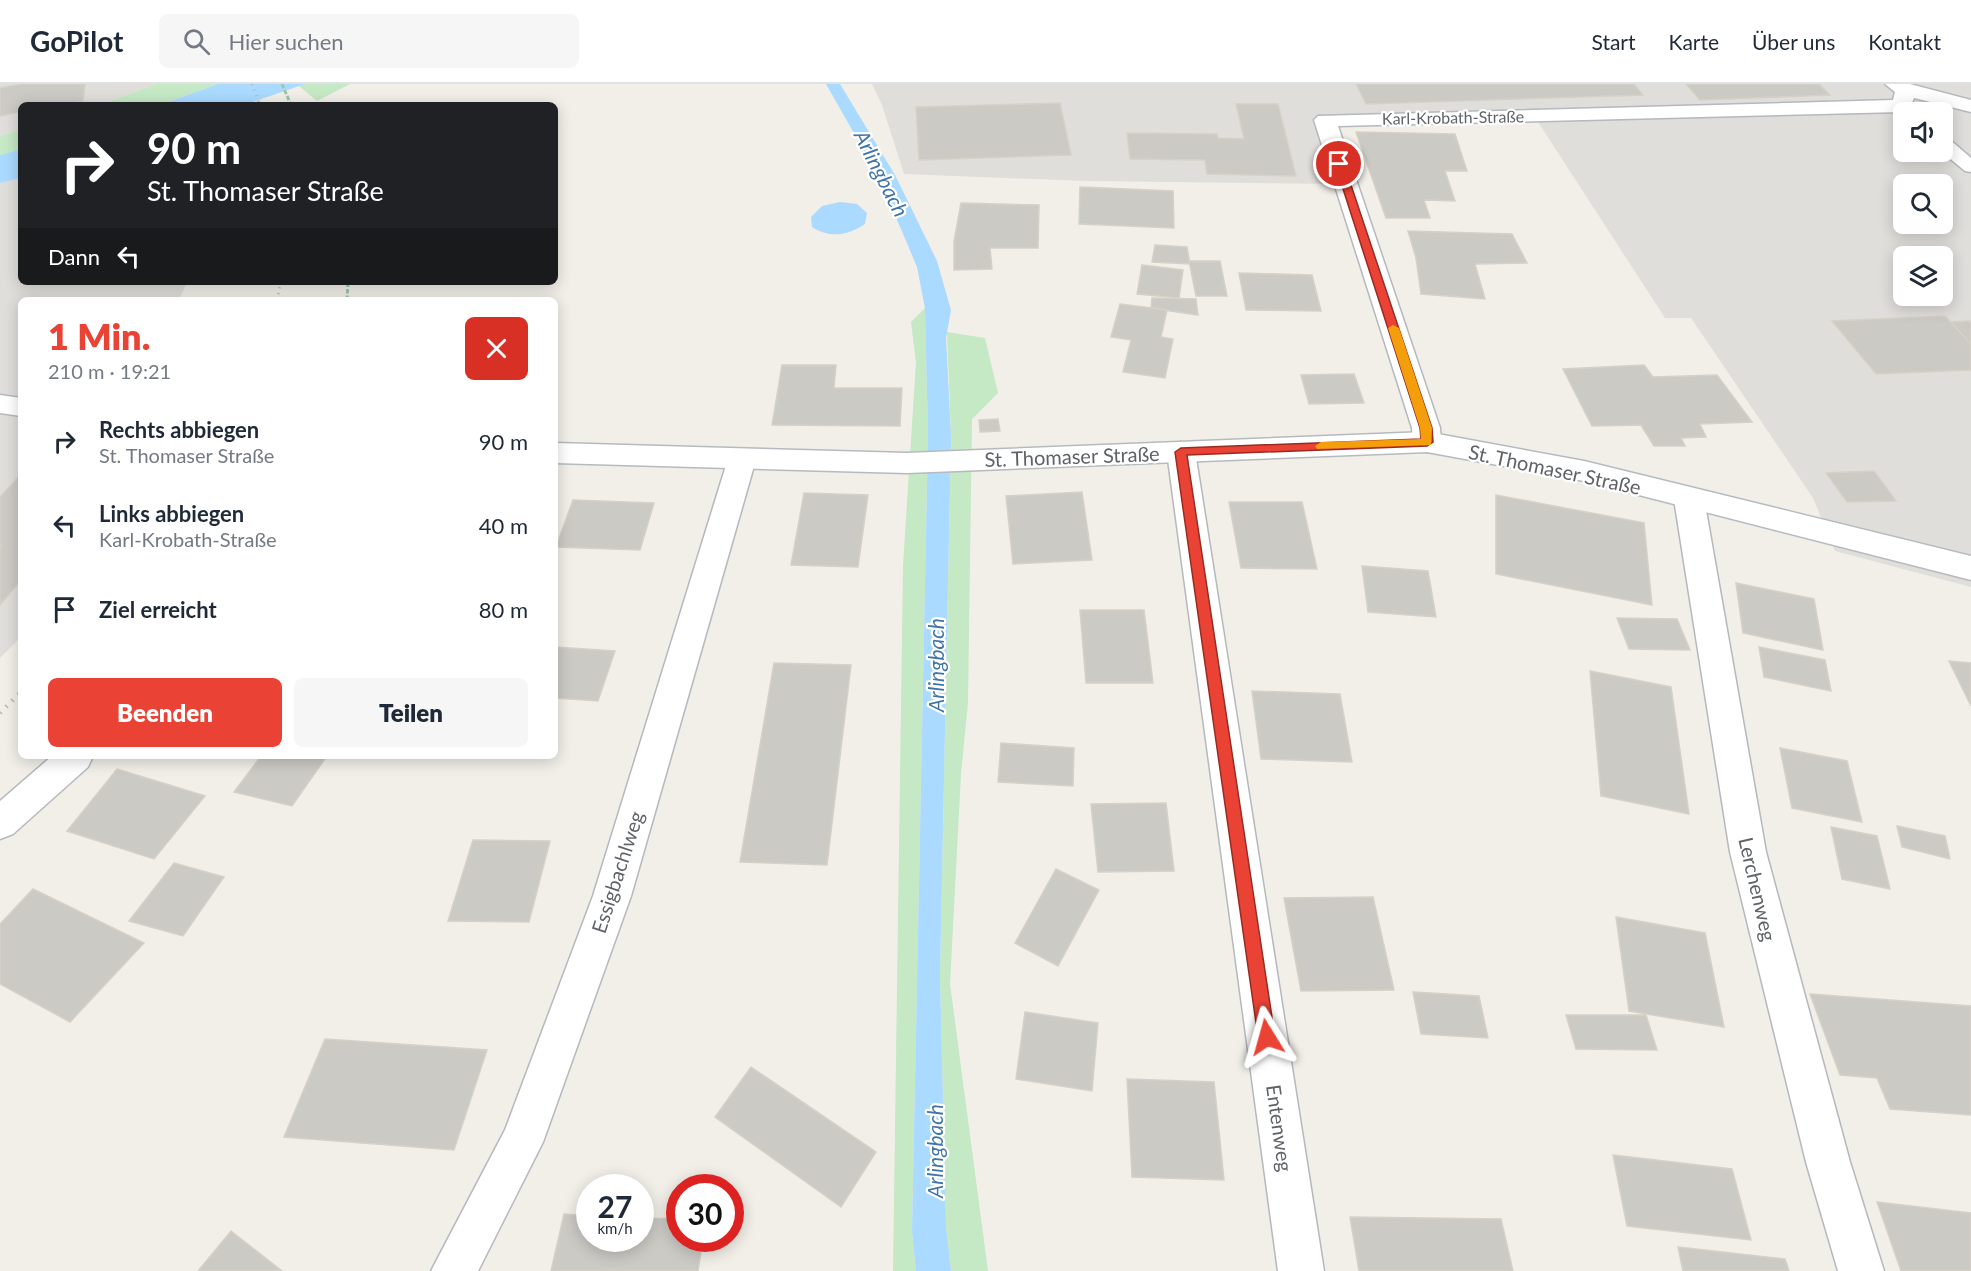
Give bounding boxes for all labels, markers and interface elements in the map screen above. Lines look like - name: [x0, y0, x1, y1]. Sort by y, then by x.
- search box: [159, 14, 579, 68]
- text: GoPilot: [30, 24, 123, 58]
- icon: search: [180, 25, 213, 58]
- text: Hier suchen: [228, 28, 344, 55]
- text: Start: [1591, 29, 1636, 54]
- text: Karte: [1669, 29, 1719, 54]
- text: Über uns: [1752, 29, 1835, 54]
- text: Kontakt: [1868, 29, 1941, 54]
- map controls: [1893, 102, 1953, 306]
- button: sound: [1893, 102, 1953, 162]
- street label: Karl-Krobath-Straße: [1382, 106, 1524, 128]
- text: 90 m: [147, 123, 241, 173]
- water label: Arlingbach: [849, 125, 914, 220]
- icon: right: [48, 126, 126, 204]
- pin: [1313, 138, 1364, 189]
- icon: arrive: [1322, 147, 1355, 180]
- text: St. Thomaser Straße: [147, 174, 384, 207]
- button: search: [1893, 174, 1953, 234]
- icon: left: [112, 240, 145, 273]
- text: Dann: [48, 243, 100, 270]
- button: layers: [1893, 246, 1953, 306]
- text: 1 Min.: [48, 314, 150, 358]
- button: close: [465, 317, 528, 380]
- text: 210 m · 19:21: [48, 359, 171, 383]
- text: Rechts abbiegen: [99, 416, 259, 443]
- icon: right: [48, 425, 81, 458]
- text: 90 m: [479, 428, 528, 455]
- street label: St. Thomaser Straße: [1467, 439, 1643, 499]
- street label: St. Thomaser Straße: [984, 441, 1160, 471]
- text: St. Thomaser Straße: [99, 443, 274, 467]
- text: Links abbiegen: [99, 500, 244, 527]
- icon: left: [48, 509, 81, 542]
- text: 40 m: [479, 512, 528, 539]
- text: Karl-Krobath-Straße: [99, 527, 277, 551]
- icon: arrive: [48, 593, 81, 626]
- text: Ziel erreicht: [99, 596, 217, 623]
- text: 80 m: [479, 596, 528, 623]
- water label: Arlingbach: [923, 618, 948, 713]
- button: Beenden: [48, 678, 282, 747]
- button: Teilen: [294, 678, 528, 747]
- street label: Essigbachlweg: [586, 808, 648, 936]
- street label: Lerchenweg: [1734, 835, 1782, 943]
- position arrow: [1235, 1005, 1299, 1069]
- street label: Entenweg: [1262, 1083, 1298, 1173]
- water label: Arlingbach: [922, 1104, 947, 1199]
- speed limit sign: 30: [666, 1174, 744, 1252]
- text: 27: [598, 1188, 632, 1224]
- text: km/h: [597, 1219, 633, 1237]

